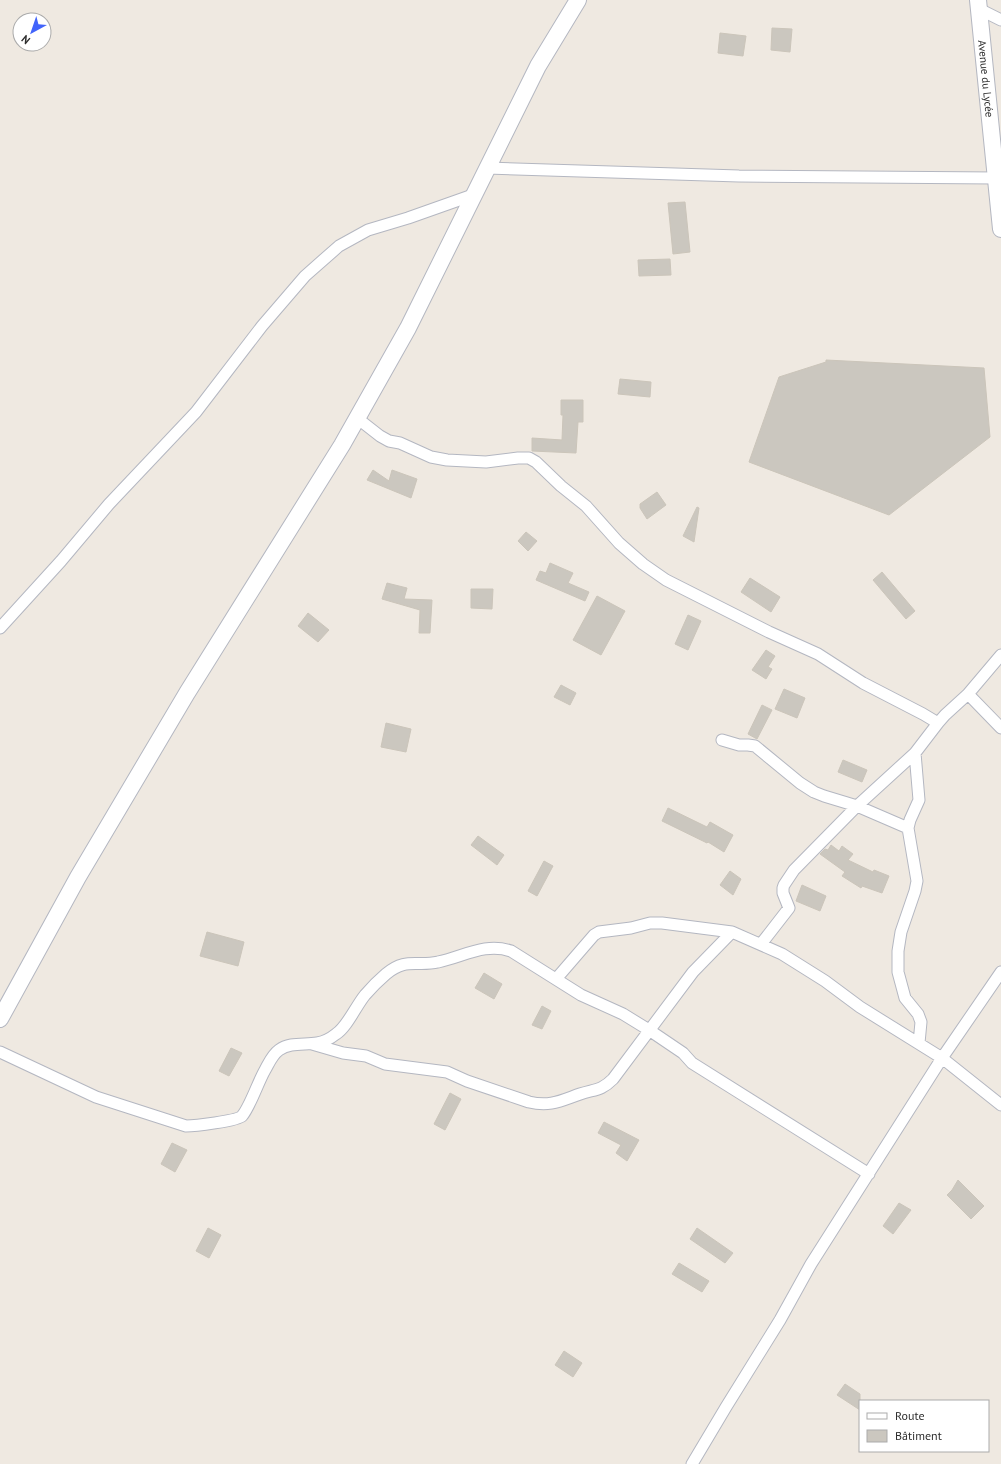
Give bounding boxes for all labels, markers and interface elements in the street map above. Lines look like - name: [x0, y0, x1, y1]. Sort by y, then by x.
- north arrow: [12, 12, 52, 52]
- text: N: [18, 32, 33, 47]
- street label: Avenue du Lycée: [975, 39, 997, 118]
- legend: [859, 1400, 989, 1452]
- text: Route: [895, 1408, 925, 1423]
- text: Bâtiment: [895, 1428, 942, 1443]

